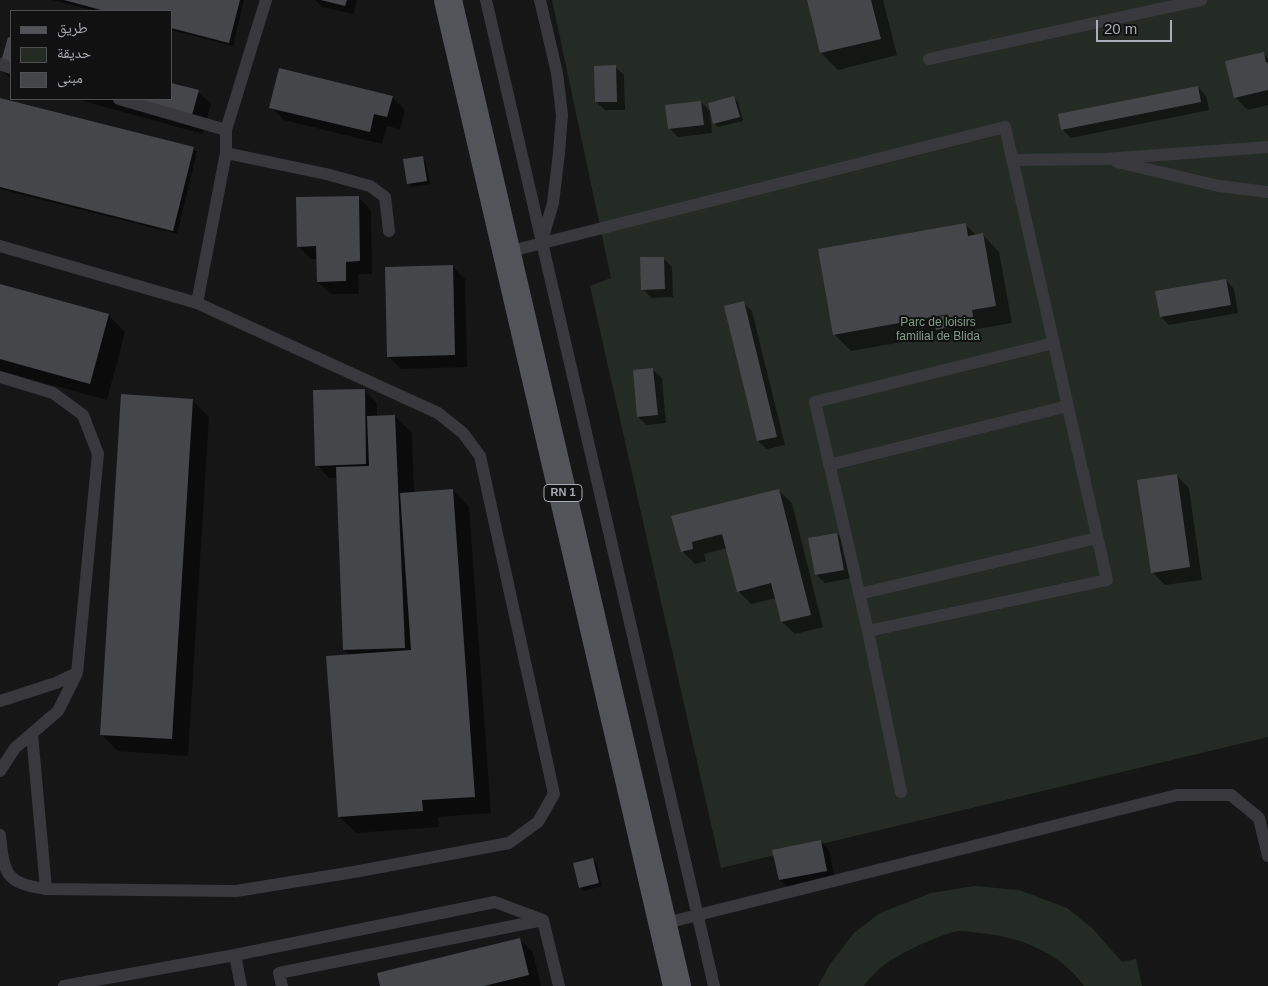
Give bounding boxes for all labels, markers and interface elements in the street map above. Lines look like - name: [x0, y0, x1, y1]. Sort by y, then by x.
- legend: [10, 10, 172, 100]
- scale bar: [1098, 10, 1174, 42]
- text: طريق: [57, 19, 88, 36]
- text: 20 m: [1104, 20, 1137, 37]
- text: حديقة: [57, 44, 91, 61]
- text: مبنى: [57, 69, 83, 86]
- park label: Parc de loisirs familial de Blida: [896, 316, 980, 344]
- road number: RN 1: [544, 484, 582, 502]

